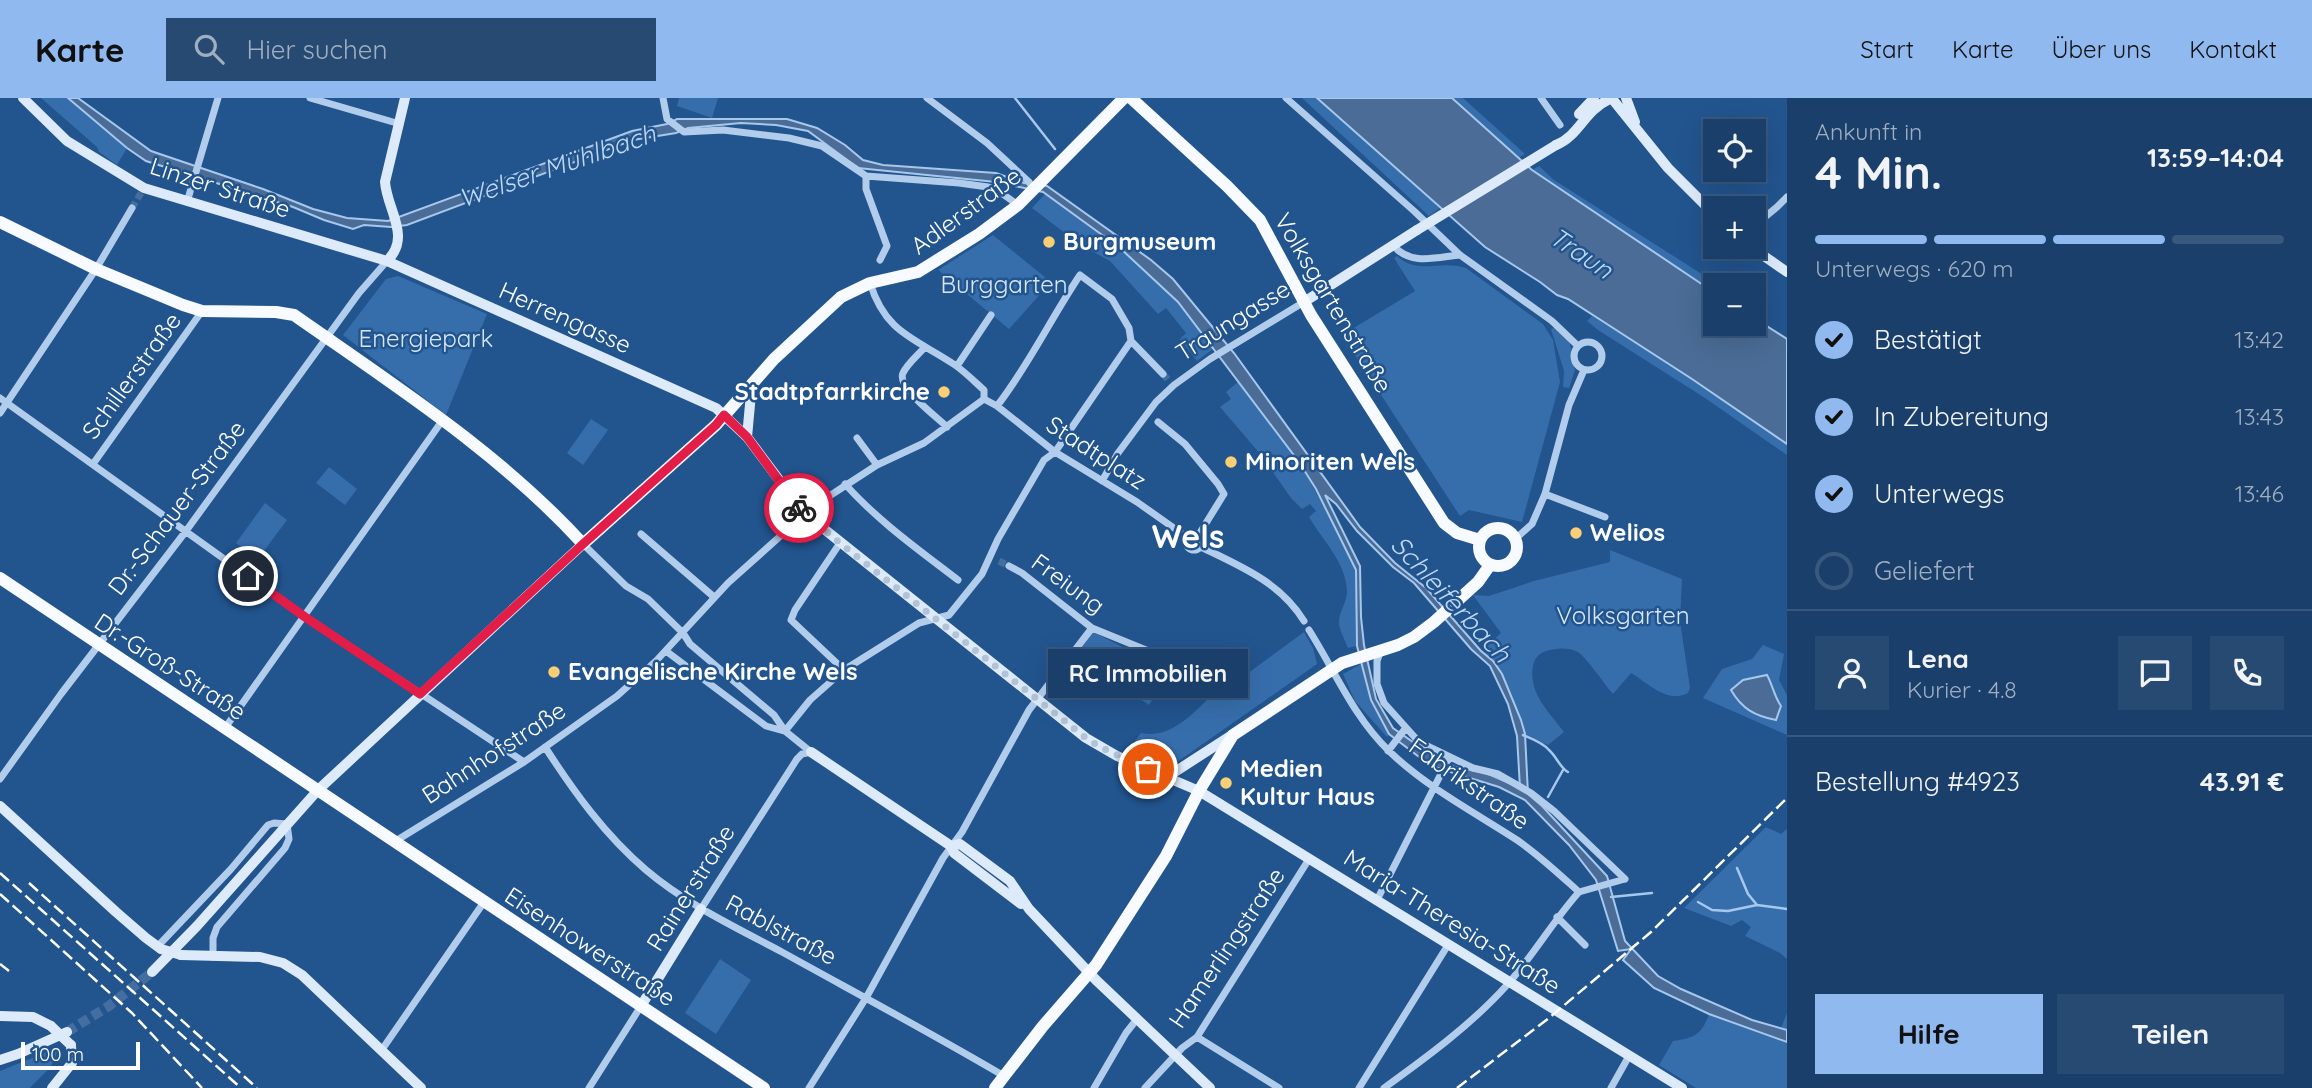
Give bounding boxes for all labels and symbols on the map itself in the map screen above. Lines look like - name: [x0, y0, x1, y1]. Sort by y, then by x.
- water label: Welser Mühlbach: [454, 116, 661, 215]
- street label: Linzer Straße: [146, 150, 294, 224]
- street label: Adlerstraße: [904, 160, 1026, 260]
- street label: Volksgartenstraße: [1268, 207, 1399, 398]
- water label: Traun: [1543, 220, 1620, 286]
- place label: Burgmuseum: [1063, 226, 1216, 256]
- marker: Burgmuseum: [1041, 234, 1057, 250]
- park label: Burggarten: [940, 269, 1068, 299]
- street label: Traungasse: [1170, 273, 1295, 367]
- street label: Herrengasse: [495, 275, 636, 360]
- street label: Schillerstraße: [75, 306, 187, 445]
- park label: Energiepark: [359, 323, 493, 353]
- place label: Stadtpfarrkirche: [735, 376, 930, 406]
- marker: Stadtpfarrkirche: [936, 384, 952, 400]
- street label: Stadtplatz: [1041, 409, 1152, 496]
- street label: Dr.-Schauer-Straße: [101, 414, 252, 601]
- place label: Minoriten Wels: [1245, 446, 1415, 476]
- marker: Minoriten Wels: [1223, 454, 1239, 470]
- courier: [764, 473, 834, 543]
- district label: Wels: [1152, 516, 1224, 556]
- place label: Welios: [1590, 517, 1665, 547]
- marker: Welios: [1568, 525, 1584, 541]
- water label: Schleiferbach: [1384, 528, 1519, 670]
- pin: [218, 546, 278, 606]
- street label: Freiung: [1026, 547, 1111, 620]
- park label: Volksgarten: [1556, 600, 1690, 630]
- street label: Dr.-Groß-Straße: [89, 606, 252, 726]
- callout: RC Immobilien: [1048, 650, 1248, 699]
- place label: Evangelische Kirche Wels: [568, 656, 858, 686]
- marker: Evangelische Kirche Wels: [546, 664, 562, 680]
- street label: Bahnhofstraße: [416, 695, 571, 810]
- street label: Fabrikstraße: [1404, 731, 1536, 836]
- pin: [1118, 739, 1178, 799]
- place label: Medien Kultur Haus: [1240, 753, 1375, 811]
- marker: Medien Kultur Haus: [1218, 775, 1234, 791]
- street label: Rainerstraße: [639, 819, 741, 956]
- street label: Maria-Theresia-Straße: [1339, 842, 1567, 1000]
- street label: Hamerlingstraße: [1162, 862, 1291, 1033]
- street label: Eisenhowerstraße: [500, 880, 682, 1013]
- street label: Rablstraße: [721, 887, 842, 971]
- scale bar: [21, 1039, 140, 1071]

